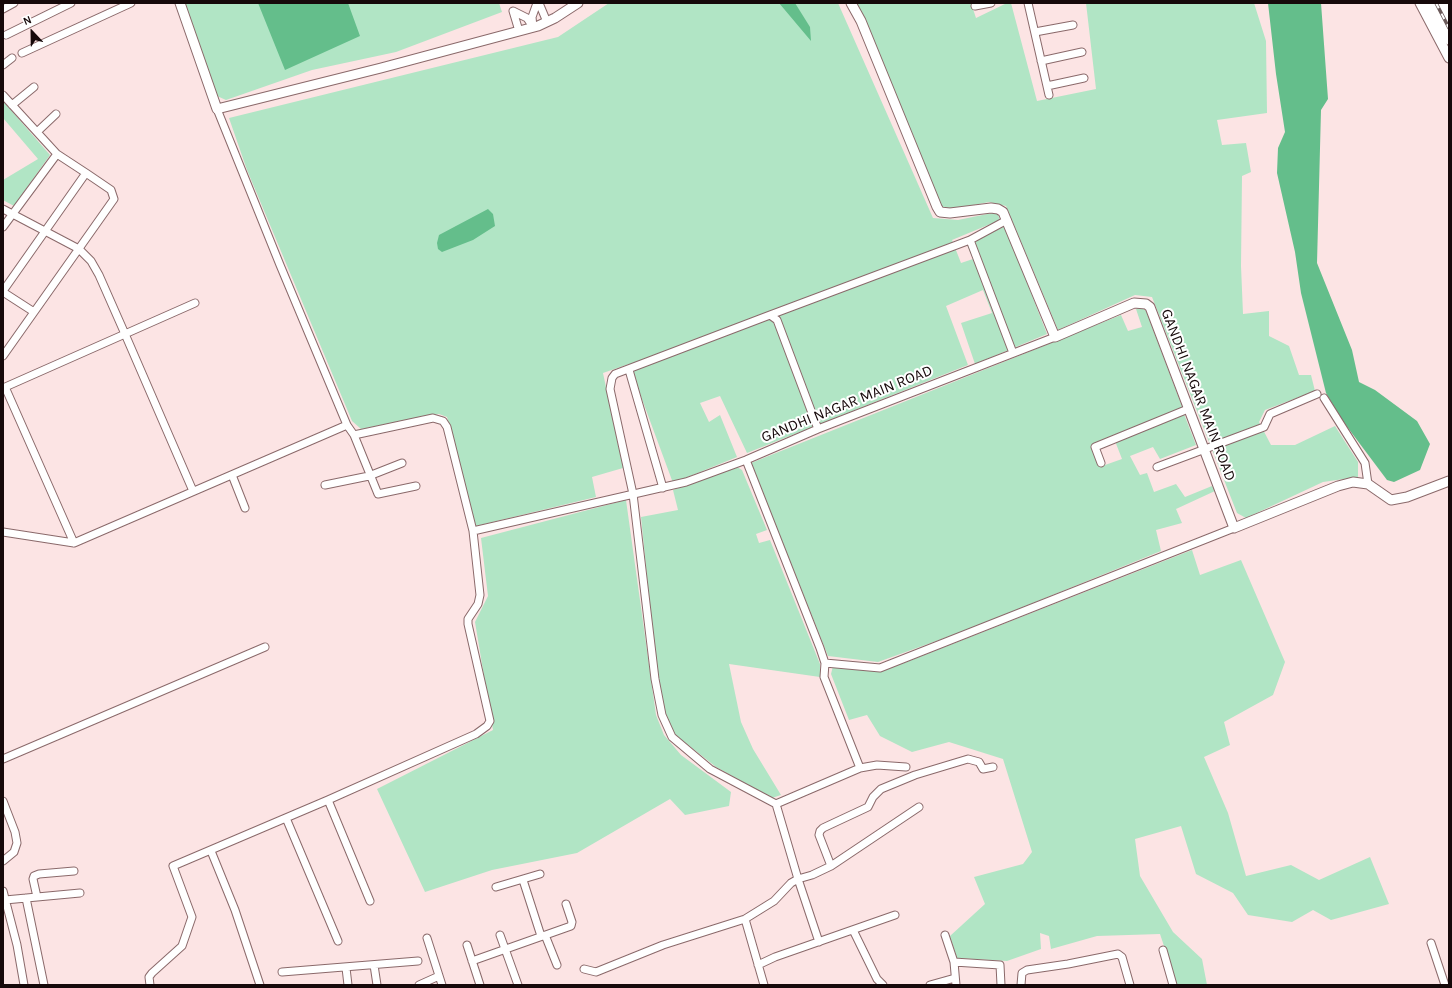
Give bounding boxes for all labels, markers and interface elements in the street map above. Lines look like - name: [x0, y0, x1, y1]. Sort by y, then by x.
- north arrow: [12, 12, 52, 52]
- text: N: [21, 13, 33, 28]
- street label: GANDHI NAGAR MAIN ROAD: [1157, 306, 1239, 484]
- street label: GANDHI NAGAR MAIN ROAD: [759, 361, 935, 447]

